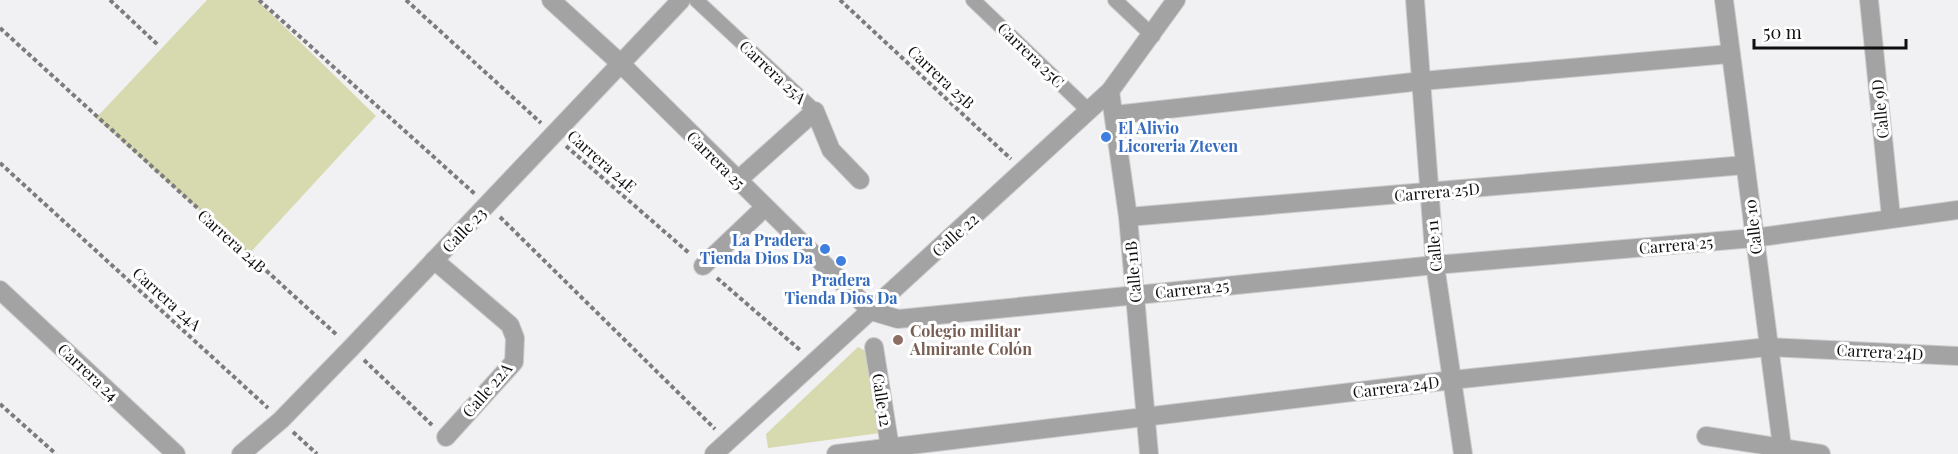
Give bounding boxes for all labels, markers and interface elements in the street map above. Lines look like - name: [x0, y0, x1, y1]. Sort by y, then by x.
- scale bar: [1754, 12, 1906, 50]
- street label: Carrera 25C: [993, 17, 1069, 92]
- text: 50 m: [1763, 20, 1802, 44]
- street label: Carrera 25A: [735, 35, 812, 109]
- street label: Carrera 25B: [903, 40, 979, 113]
- street label: Calle 9D: [1866, 78, 1893, 140]
- place label: El Alivio Licoreria Zteven: [1118, 117, 1238, 156]
- street label: Carrera 24E: [563, 125, 641, 196]
- street label: Carrera 25: [683, 126, 750, 193]
- marker: El Alivio Licoreria Zteven: [1099, 130, 1113, 144]
- street label: Carrera 25D: [1393, 177, 1481, 206]
- street label: Calle 10: [1739, 198, 1766, 256]
- street label: Calle 23: [437, 203, 490, 257]
- street label: Carrera 24B: [194, 204, 271, 277]
- street label: Calle 22: [927, 208, 982, 261]
- street label: Calle 11: [1421, 219, 1446, 273]
- place label: La Pradera Tienda Dios Da: [700, 229, 814, 268]
- street label: Carrera 25: [1638, 231, 1714, 258]
- street label: Calle 11B: [1119, 240, 1146, 304]
- marker: La Pradera Tienda Dios Da: [818, 242, 832, 256]
- marker: Pradera Tienda Dios Da: [834, 254, 848, 268]
- street label: Carrera 24A: [129, 262, 207, 336]
- place label: Pradera Tienda Dios Da: [784, 269, 898, 308]
- street label: Carrera 25: [1154, 274, 1230, 303]
- place label: Colegio militar Almirante Colón: [909, 320, 1032, 359]
- marker: Colegio militar Almirante Colón: [891, 333, 905, 347]
- street label: Carrera 24: [54, 338, 123, 405]
- street label: Carrera 24D: [1836, 339, 1924, 364]
- street label: Calle 22A: [457, 357, 517, 421]
- street label: Carrera 24D: [1351, 371, 1440, 402]
- street label: Calle 12: [868, 372, 897, 428]

